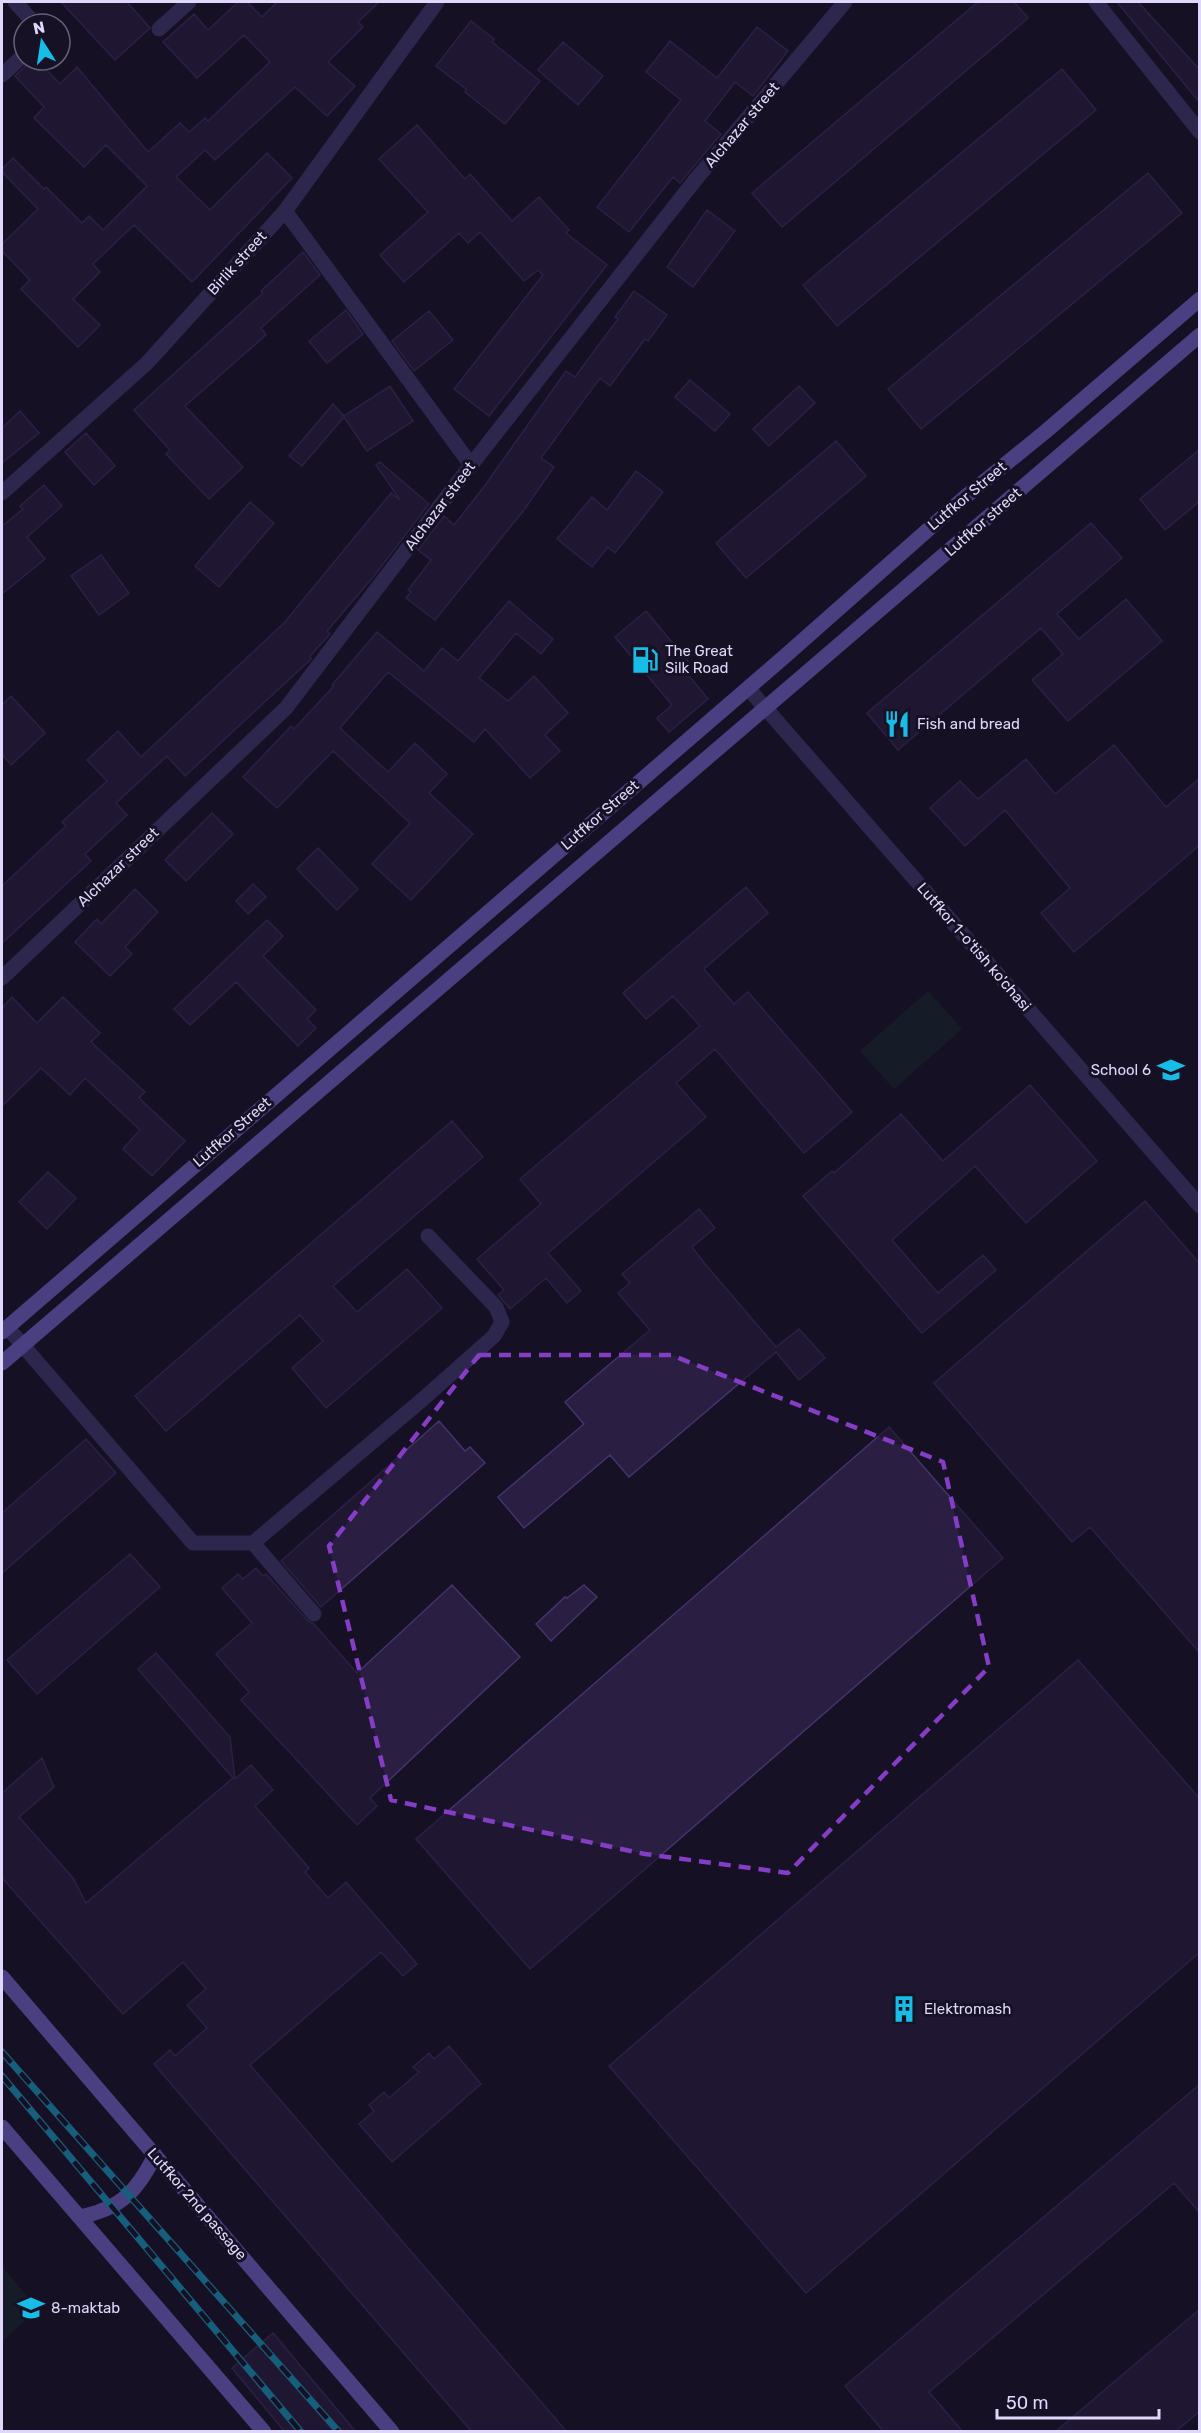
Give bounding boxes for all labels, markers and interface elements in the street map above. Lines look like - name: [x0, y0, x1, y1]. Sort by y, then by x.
- north arrow: [12, 12, 72, 72]
- text: N: [31, 17, 47, 38]
- street label: Alchazar street: [701, 79, 783, 171]
- street label: Birlik street: [204, 227, 270, 299]
- street label: Alchazar street: [401, 458, 479, 554]
- street label: Lutfkor Street: [924, 458, 1010, 534]
- street label: Lutfkor street: [941, 484, 1025, 560]
- place label: The Great Silk Road: [665, 642, 733, 677]
- fuel station icon: The Great Silk Road: [630, 645, 660, 675]
- restaurant icon: Fish and bread: [882, 709, 912, 739]
- place label: Fish and bread: [917, 715, 1020, 733]
- street label: Lutfkor Street: [557, 776, 643, 854]
- street label: Alchazar street: [74, 824, 162, 910]
- street label: Lutfkor 1-o'tish ko'chasi: [913, 879, 1035, 1015]
- school or university icon: School 6: [1156, 1055, 1186, 1085]
- place label: School 6: [1091, 1061, 1151, 1079]
- street label: Lutfkor Street: [189, 1093, 275, 1171]
- building icon: Elektromash: [889, 1994, 919, 2024]
- place label: Elektromash: [924, 2000, 1011, 2018]
- street label: Lutfkor 2nd passage: [143, 2144, 251, 2264]
- school or university icon: 8-maktab: [16, 2293, 46, 2323]
- place label: 8-maktab: [51, 2299, 120, 2317]
- scale bar: [997, 2382, 1159, 2420]
- text: 50 m: [1006, 2392, 1049, 2414]

